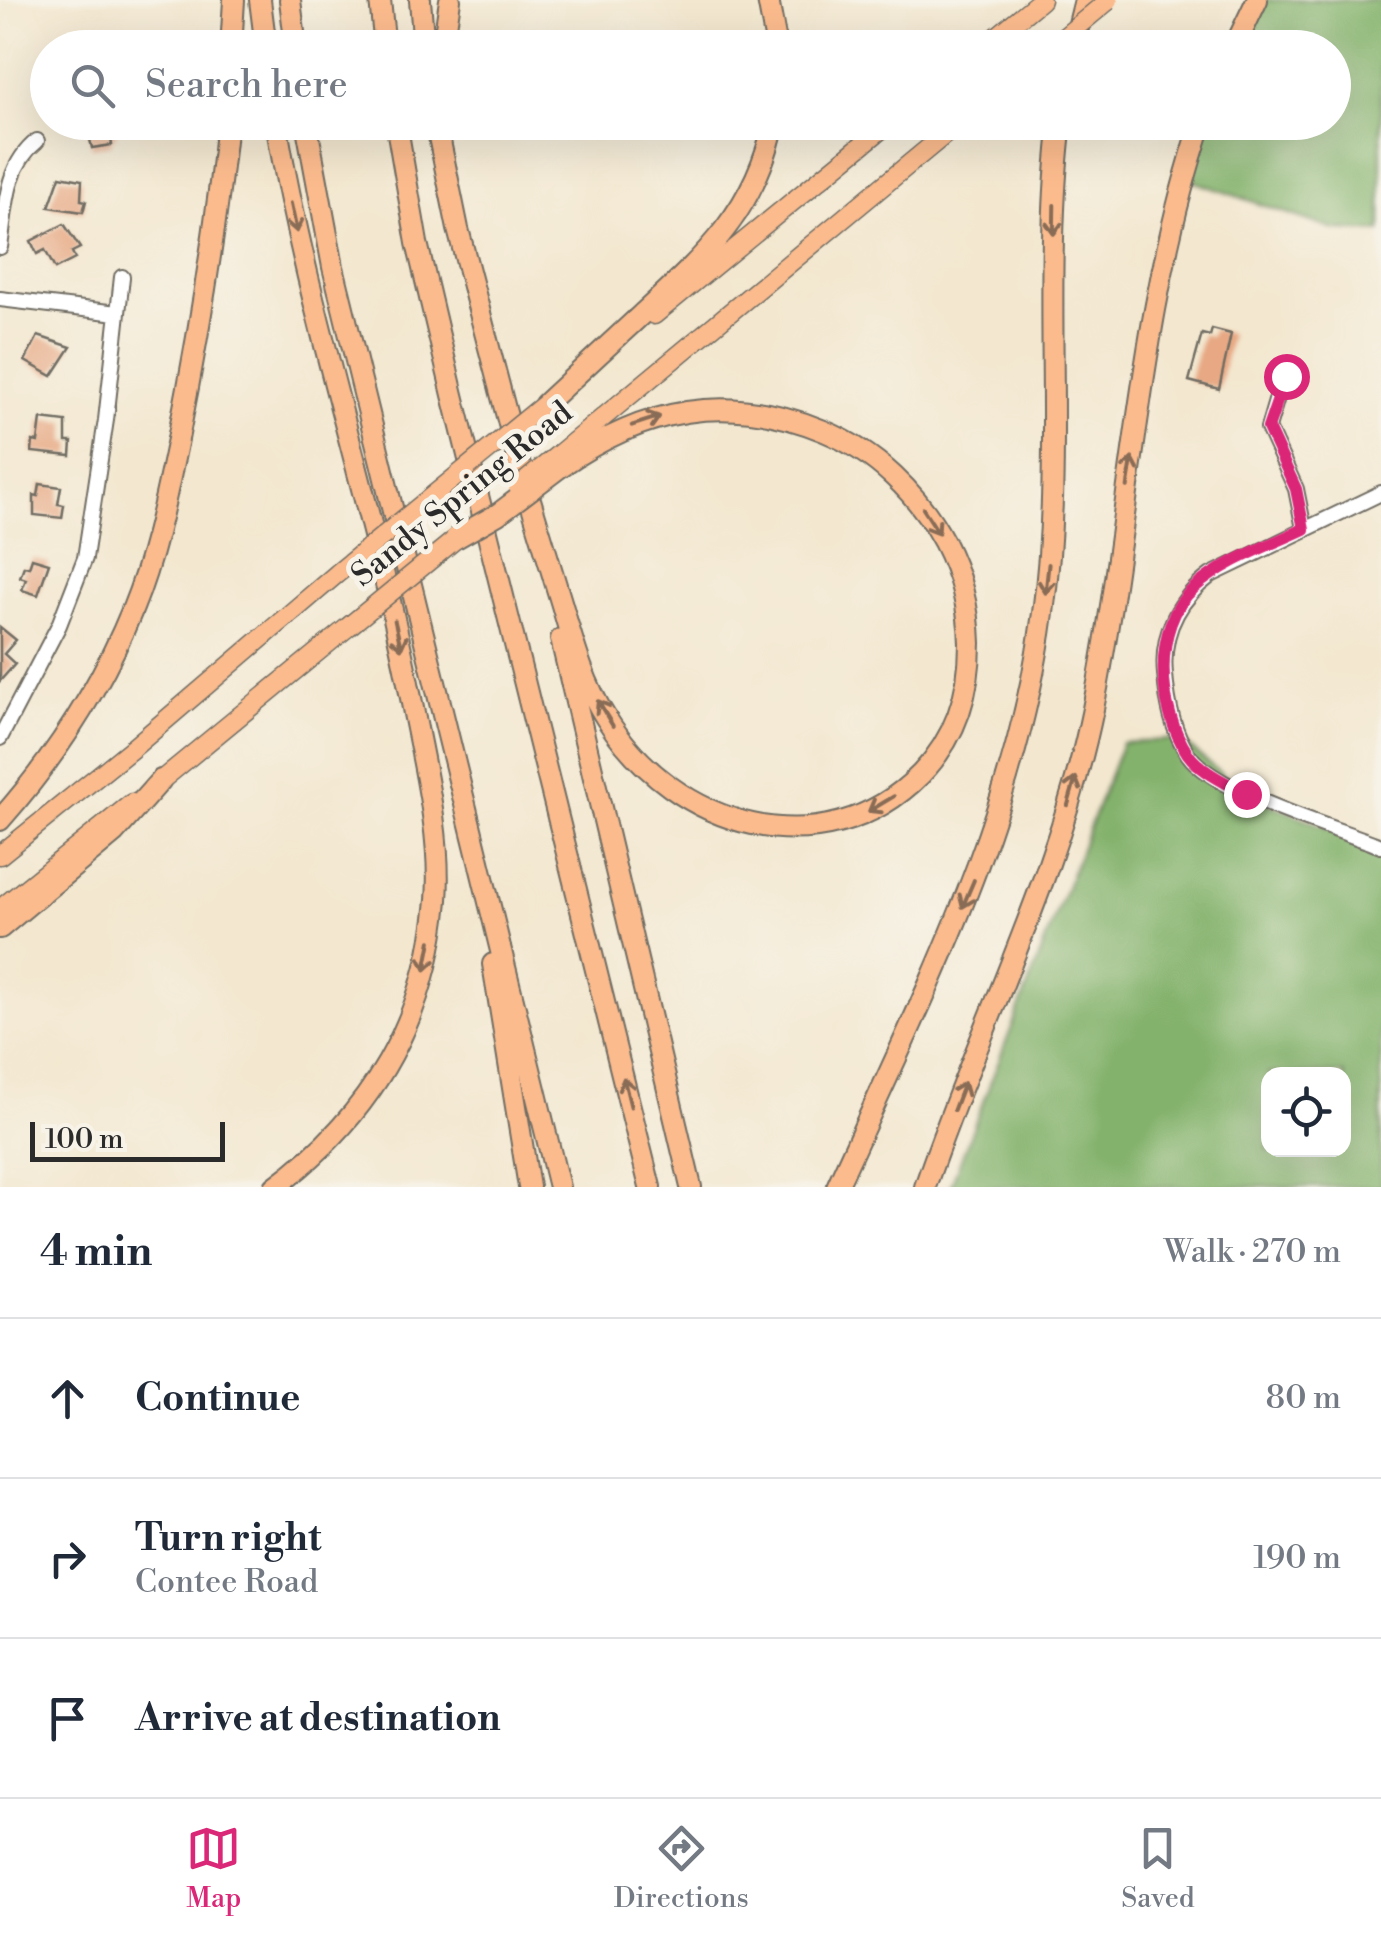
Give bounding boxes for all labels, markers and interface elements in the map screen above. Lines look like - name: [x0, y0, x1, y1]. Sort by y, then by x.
- search box: [30, 30, 1351, 140]
- icon: search: [65, 58, 120, 113]
- text: Search here: [145, 62, 348, 109]
- one-way arrow: [286, 201, 305, 233]
- one-way arrow: [1044, 202, 1064, 235]
- route start: [1264, 354, 1310, 400]
- street label: Sandy Spring Road: [343, 393, 581, 595]
- one-way arrow: [629, 410, 661, 428]
- one-way arrow: [1121, 456, 1139, 488]
- one-way arrow: [921, 506, 942, 535]
- one-way arrow: [1037, 563, 1056, 595]
- one-way arrow: [390, 619, 408, 651]
- one-way arrow: [594, 699, 614, 728]
- route end: [1224, 772, 1270, 818]
- one-way arrow: [1064, 776, 1082, 807]
- one-way arrow: [867, 794, 896, 814]
- one-way arrow: [958, 878, 976, 909]
- one-way arrow: [418, 940, 437, 972]
- map controls: [1261, 1067, 1351, 1157]
- button: locate: [1261, 1067, 1351, 1157]
- one-way arrow: [616, 1077, 635, 1108]
- one-way arrow: [952, 1081, 970, 1111]
- scale bar: [30, 1117, 225, 1162]
- text: 100 m: [45, 1122, 124, 1157]
- text: 4 min: [40, 1226, 152, 1279]
- text: Walk · 270 m: [1164, 1232, 1341, 1272]
- icon: ahead: [40, 1371, 95, 1426]
- text: Continue: [135, 1375, 300, 1422]
- text: 80 m: [1266, 1378, 1341, 1418]
- text: Turn right: [135, 1515, 321, 1562]
- icon: right: [40, 1531, 95, 1586]
- text: 190 m: [1253, 1538, 1341, 1578]
- text: Contee Road: [135, 1562, 318, 1602]
- icon: arrive: [40, 1691, 95, 1746]
- text: Arrive at destination: [135, 1695, 501, 1742]
- tab: Map: [186, 1821, 241, 1916]
- tab: Directions: [614, 1821, 749, 1916]
- tab: Saved: [1121, 1821, 1195, 1916]

